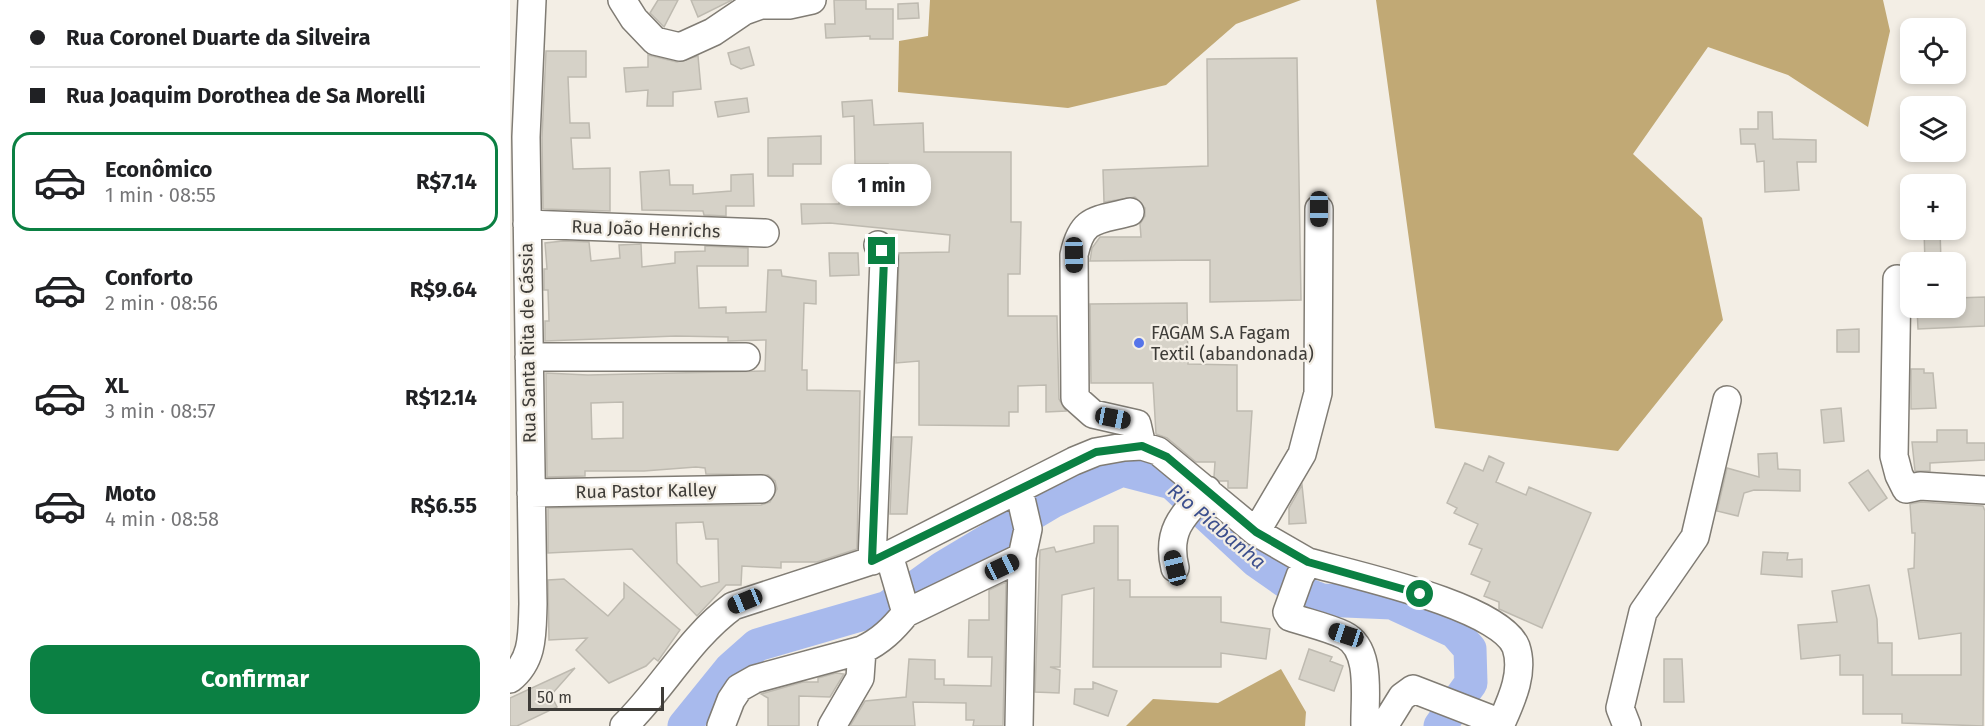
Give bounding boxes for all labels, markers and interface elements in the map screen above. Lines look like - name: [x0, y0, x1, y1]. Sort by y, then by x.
- map controls: [1900, 18, 1966, 318]
- button: locate: [1900, 18, 1966, 84]
- text: Rua Coronel Duarte da Silveira: [66, 24, 370, 51]
- text: Rua Joaquim Dorothea de Sa Morelli: [66, 82, 426, 109]
- button: layers: [1900, 96, 1966, 162]
- icon: car: [33, 155, 87, 209]
- text: Econômico: [105, 156, 212, 183]
- callout: 1 min: [832, 164, 932, 206]
- text: R$7.14: [416, 168, 477, 195]
- text: 1 min: [857, 173, 906, 197]
- button: +: [1900, 174, 1966, 240]
- text: 1 min · 08:55: [105, 183, 216, 207]
- car: [1310, 191, 1328, 227]
- street label: Rua João Henrichs: [571, 215, 721, 243]
- route end: [868, 237, 895, 264]
- car: [1065, 237, 1083, 273]
- street label: Rua Santa Rita de Cássia: [515, 243, 541, 443]
- button: −: [1900, 252, 1966, 318]
- icon: car: [33, 263, 87, 317]
- text: Conforto: [105, 264, 193, 291]
- text: R$9.64: [410, 276, 477, 303]
- text: 2 min · 08:56: [105, 291, 218, 315]
- place label: FAGAM S.A Fagam Textil (abandonada): [1151, 322, 1314, 365]
- marker: FAGAM S.A Fagam Textil (abandonada): [1132, 336, 1146, 350]
- icon: car: [33, 371, 87, 425]
- text: XL: [105, 372, 129, 399]
- text: R$12.14: [405, 384, 477, 411]
- text: 3 min · 08:57: [105, 399, 216, 423]
- car: [1094, 406, 1132, 430]
- water label: Rio Piabanha: [1163, 478, 1271, 574]
- icon: car: [33, 479, 87, 533]
- street label: Rua Pastor Kalley: [575, 479, 717, 503]
- text: Moto: [105, 480, 156, 507]
- text: R$6.55: [410, 492, 477, 519]
- text: 4 min · 08:58: [105, 507, 219, 531]
- car: [1162, 548, 1188, 588]
- car: [982, 551, 1022, 583]
- route start: [1406, 580, 1433, 607]
- car: [725, 586, 765, 616]
- car: [1326, 621, 1366, 649]
- button: Confirmar: [30, 645, 480, 714]
- scale bar: [528, 684, 664, 712]
- text: 50 m: [537, 688, 572, 707]

